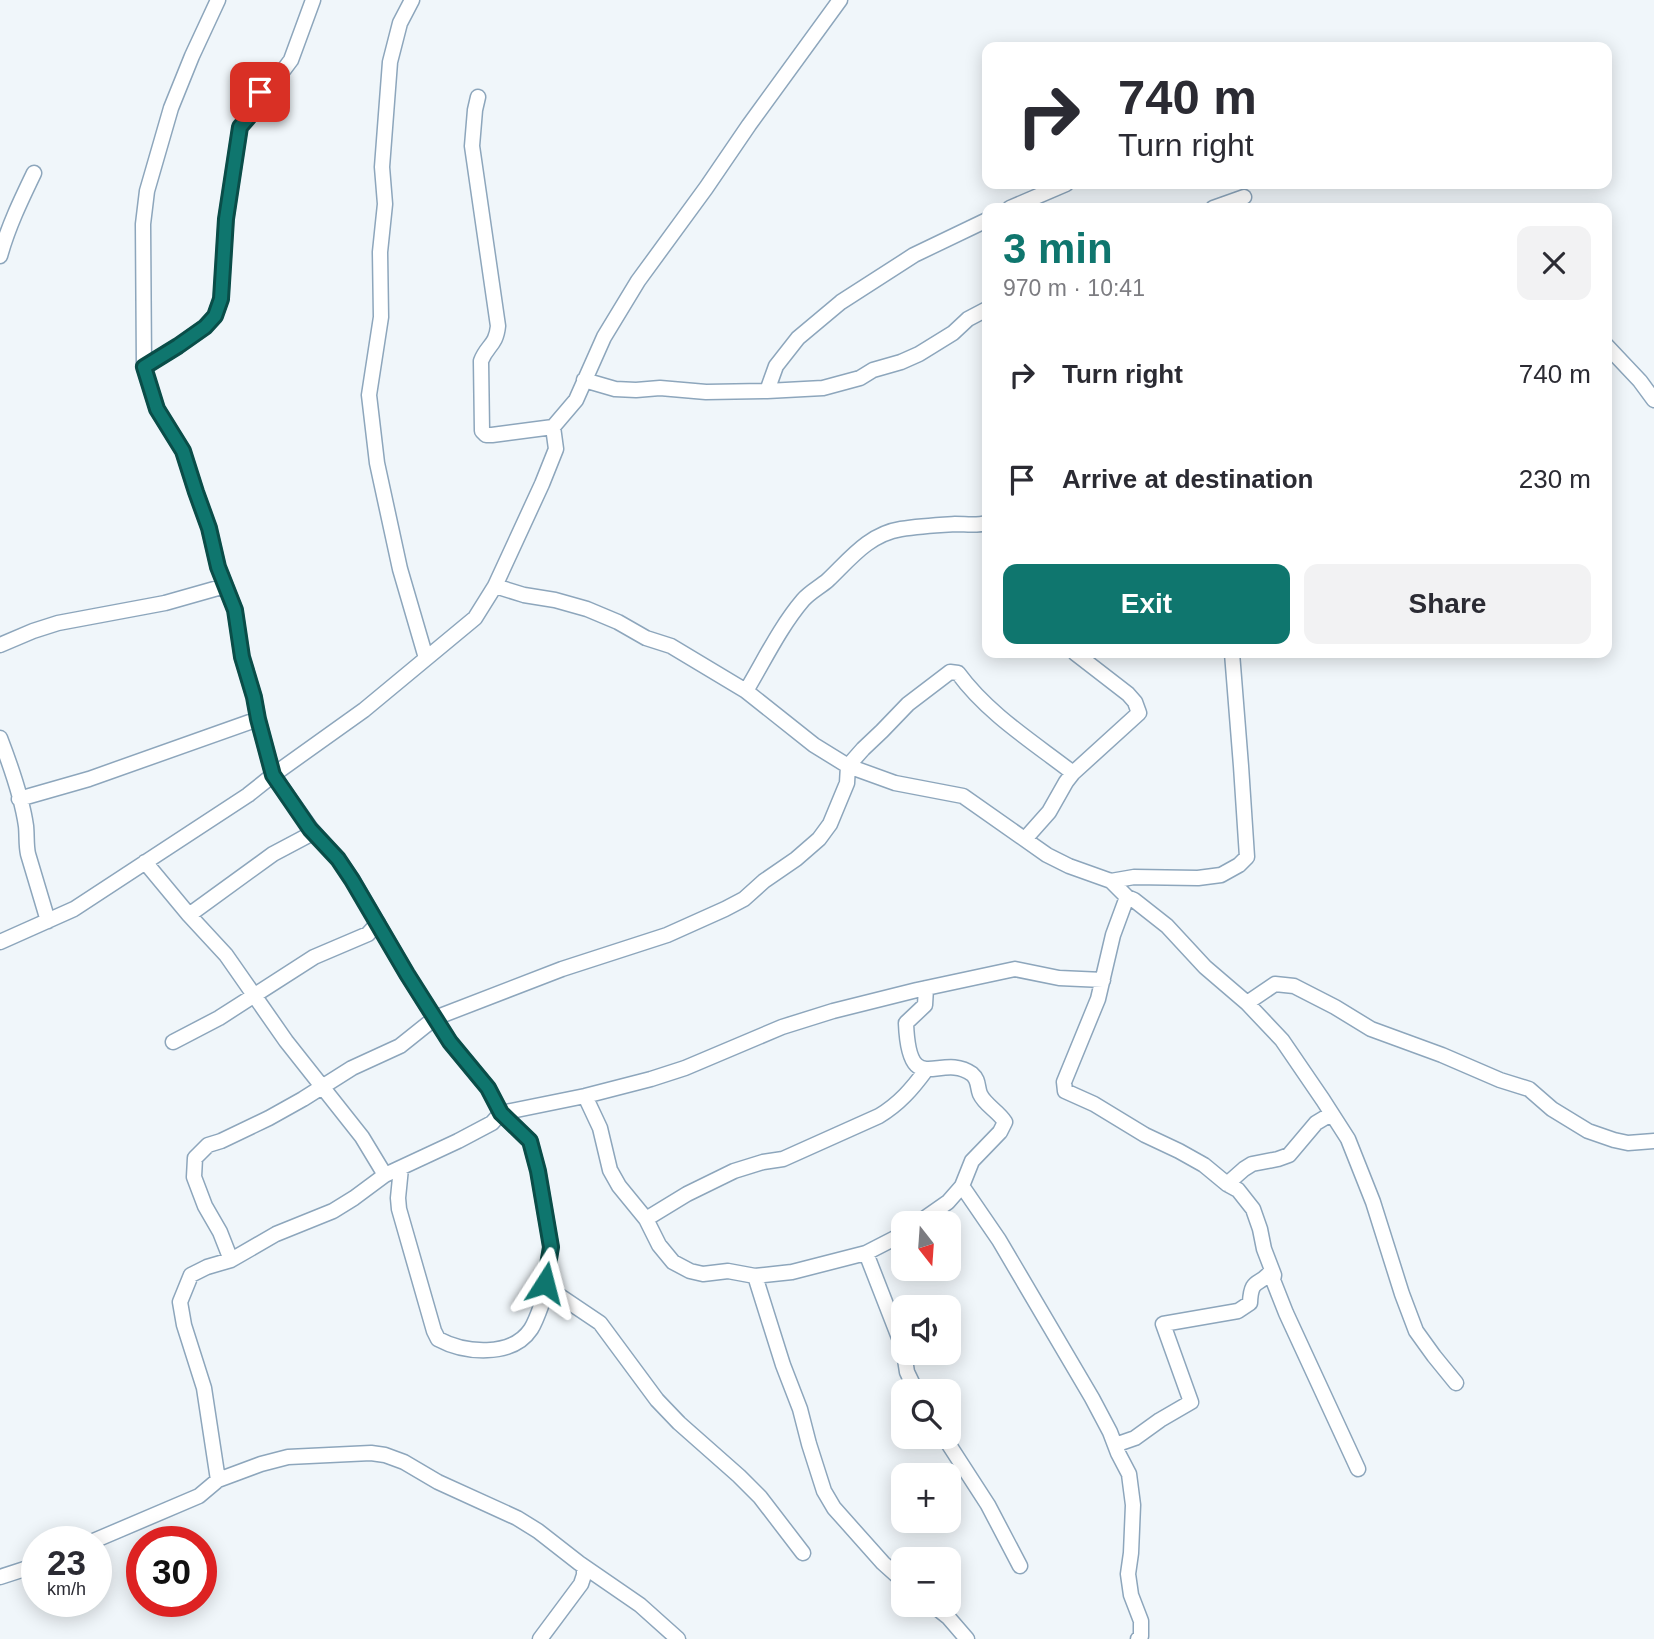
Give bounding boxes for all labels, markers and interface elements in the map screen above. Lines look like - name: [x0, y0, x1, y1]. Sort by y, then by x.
- pin: [230, 62, 290, 122]
- icon: right: [1003, 70, 1094, 161]
- text: 740 m: [1118, 70, 1257, 124]
- icon: arrive: [241, 73, 279, 111]
- text: Turn right: [1118, 127, 1254, 163]
- text: 3 min: [1003, 225, 1113, 272]
- button: close: [1517, 226, 1591, 300]
- text: 970 m · 10:41: [1003, 275, 1145, 301]
- icon: right: [1003, 356, 1041, 394]
- text: Turn right: [1062, 359, 1183, 389]
- text: 740 m: [1519, 359, 1591, 389]
- icon: arrive: [1003, 461, 1041, 499]
- text: Arrive at destination: [1062, 464, 1313, 494]
- text: 230 m: [1519, 464, 1591, 494]
- button: Exit: [1003, 564, 1290, 644]
- button: Share: [1304, 564, 1591, 644]
- north arrow: [891, 1211, 961, 1281]
- map controls: [891, 1211, 961, 1617]
- position arrow: [508, 1246, 582, 1320]
- button: sound: [891, 1295, 961, 1365]
- button: search: [891, 1379, 961, 1449]
- button: +: [891, 1463, 961, 1533]
- speed limit sign: 30: [126, 1526, 217, 1617]
- text: 23: [47, 1543, 86, 1582]
- button: −: [891, 1547, 961, 1617]
- text: km/h: [47, 1579, 86, 1599]

